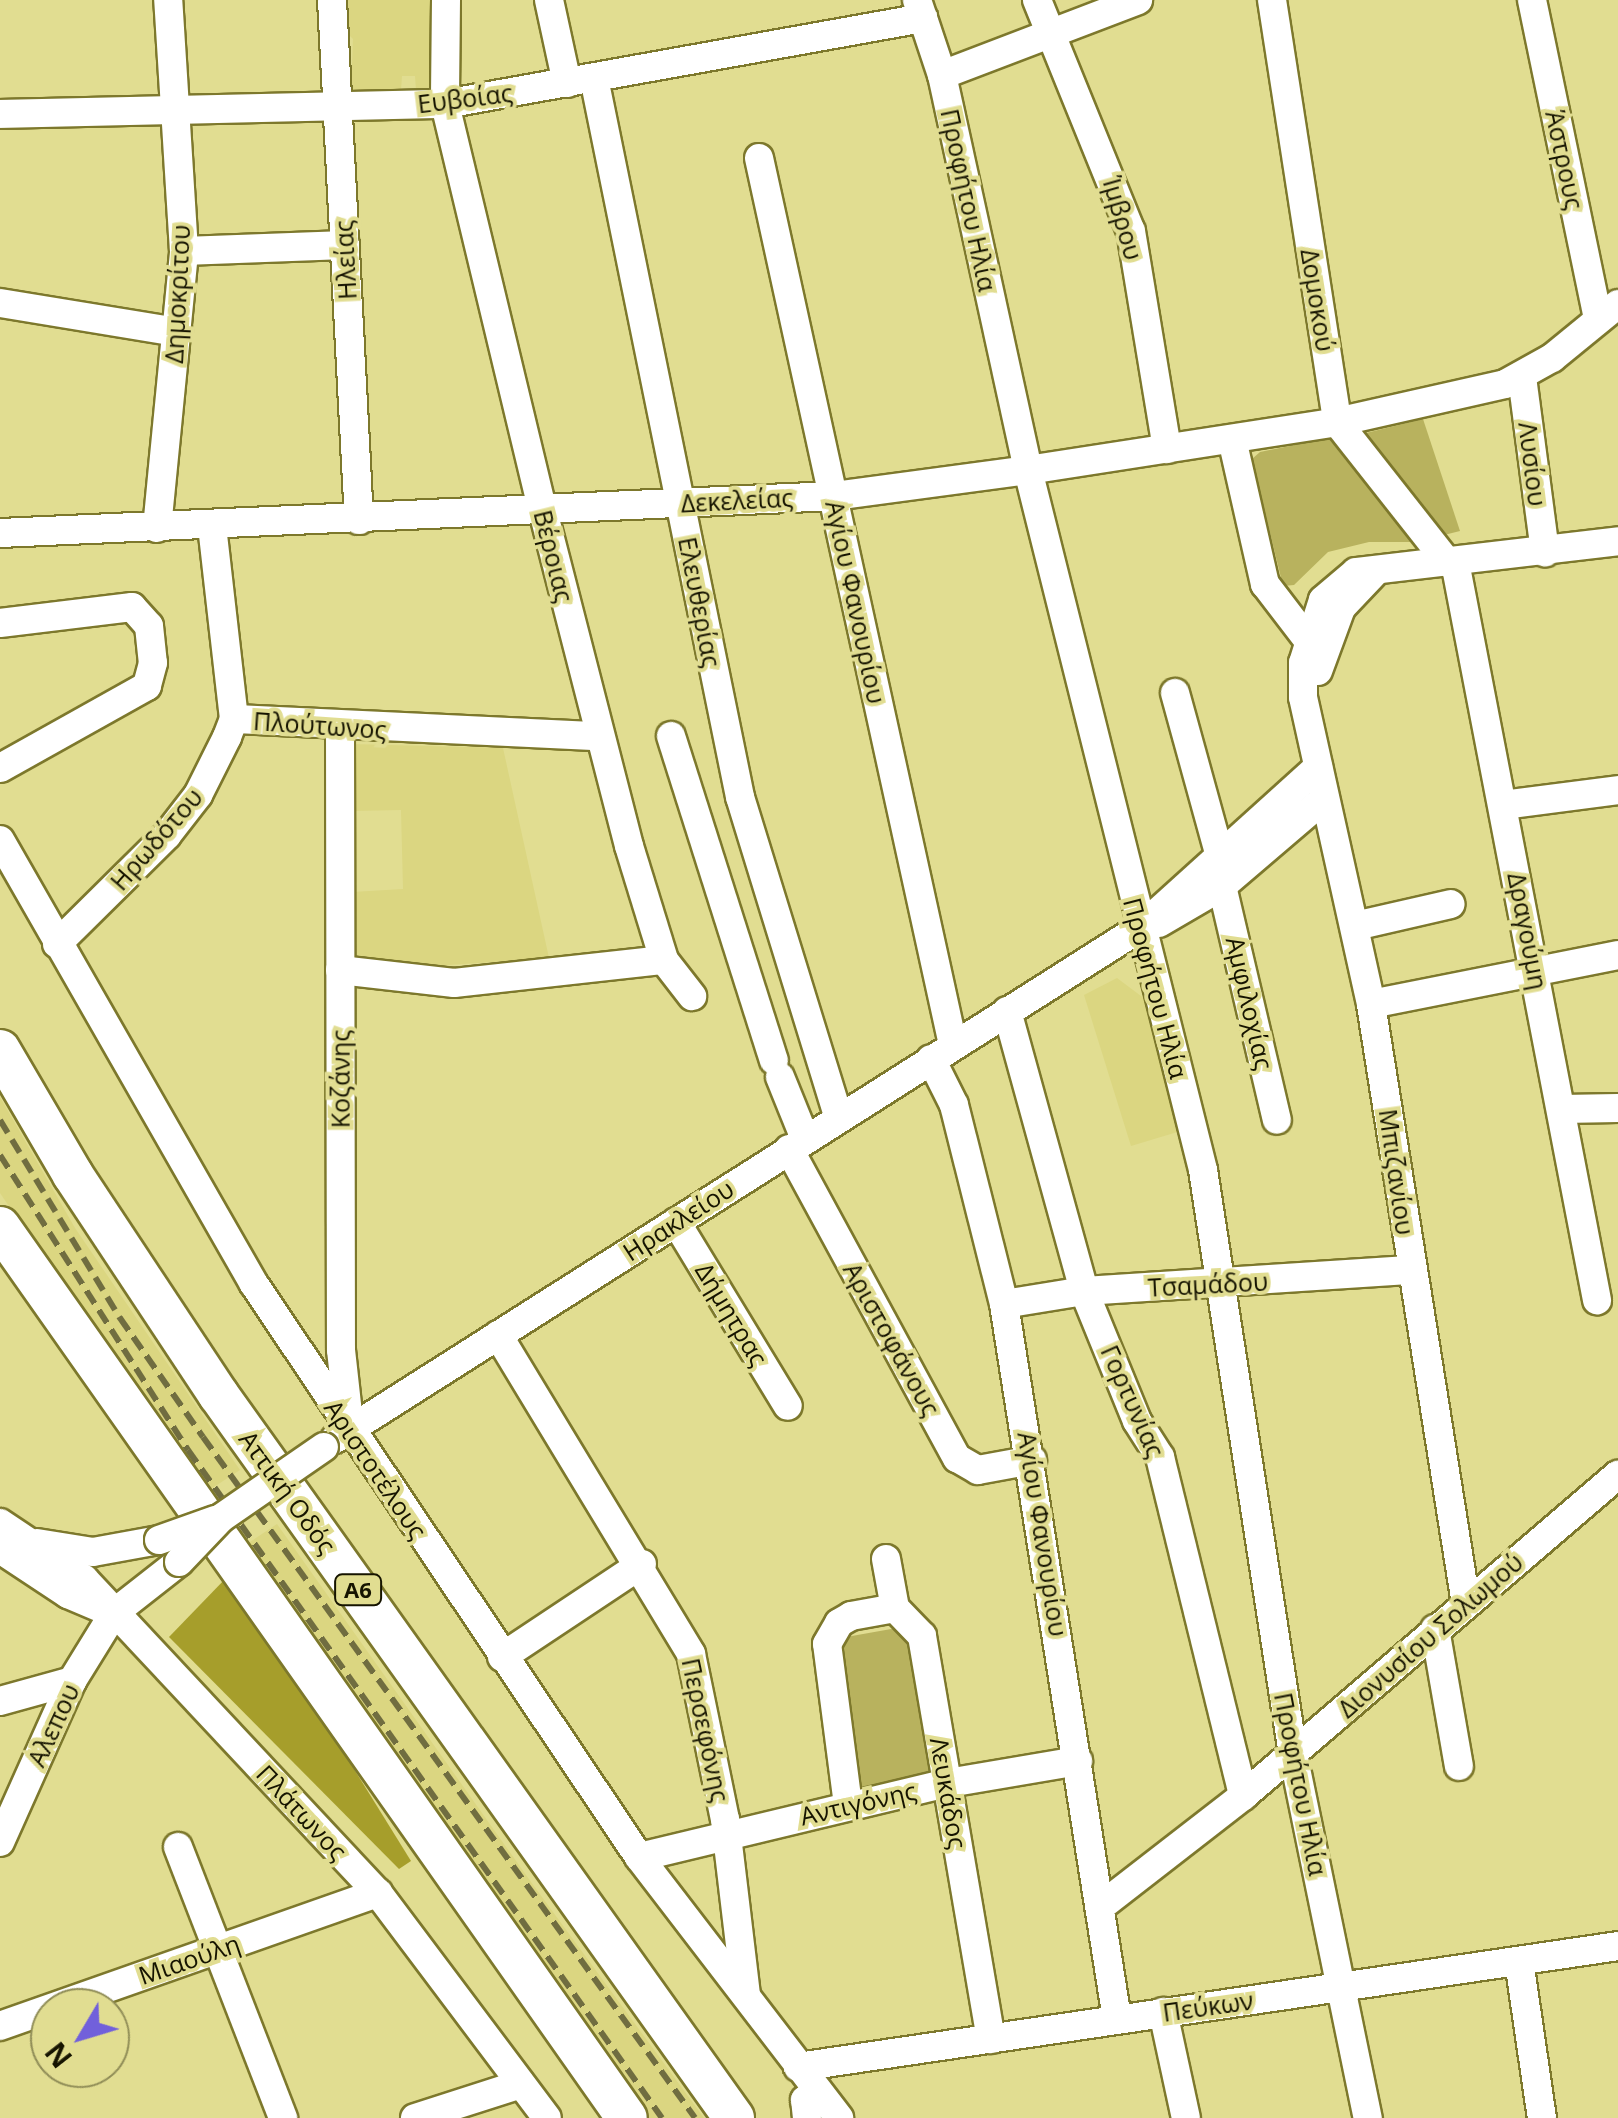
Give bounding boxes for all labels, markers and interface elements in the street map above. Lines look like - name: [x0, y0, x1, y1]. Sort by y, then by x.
- street label: Ευβοίας: [416, 77, 514, 119]
- street label: Προφήτου Ηλία: [935, 106, 1003, 294]
- street label: Άστρους: [1540, 108, 1590, 212]
- street label: Ίμβρου: [1097, 173, 1149, 263]
- street label: Ηλείας: [328, 219, 362, 301]
- street label: Δημοκρίτου: [158, 224, 196, 364]
- street label: Δομοκού: [1295, 247, 1341, 353]
- street label: Λυσίου: [1513, 420, 1553, 508]
- street label: Δεκελείας: [680, 482, 794, 518]
- street label: Αγίου Φανουρίου: [820, 498, 892, 706]
- street label: Βέροιας: [528, 507, 580, 605]
- street label: Ελευθερίας: [673, 534, 727, 670]
- street label: Πλούτωνος: [252, 705, 388, 745]
- street label: Ηρωδότου: [104, 782, 208, 896]
- street label: Δραγούμη: [1502, 870, 1554, 992]
- street label: Προφήτου Ηλία: [1117, 894, 1195, 1082]
- street label: Αμφιλοχίας: [1220, 934, 1280, 1072]
- street label: Κοζάνης: [325, 1030, 355, 1128]
- street label: Μπιζανίου: [1373, 1107, 1421, 1237]
- street label: Ηρακλείου: [617, 1173, 739, 1267]
- street label: Δήμητρας: [690, 1257, 774, 1371]
- street label: Αριστοφάνους: [838, 1257, 946, 1421]
- street label: Τσαμάδου: [1147, 1266, 1269, 1302]
- street label: Γορτυνίας: [1095, 1340, 1171, 1462]
- street label: Αριστοτέλους: [319, 1394, 433, 1544]
- street label: Αττική Οδός: [233, 1425, 343, 1559]
- street label: Αγίου Φανουρίου: [1012, 1430, 1074, 1638]
- street label: Διονυσίου Σολωμού: [1331, 1547, 1529, 1723]
- road number: Α6: [333, 1573, 383, 1607]
- street label: Περσεφόνης: [676, 1655, 736, 1805]
- street label: Αλεπου: [21, 1679, 85, 1771]
- street label: Προφήτου Ηλία: [1269, 1690, 1333, 1878]
- street label: Λευκάδος: [924, 1735, 974, 1851]
- street label: Πλάτωνος: [251, 1758, 353, 1866]
- street label: Αντιγόνης: [797, 1775, 919, 1831]
- street label: Μιαούλη: [134, 1928, 244, 1990]
- street label: Πεύκων: [1161, 1985, 1255, 2027]
- north arrow: [30, 1988, 130, 2088]
- text: N: [36, 2035, 80, 2076]

